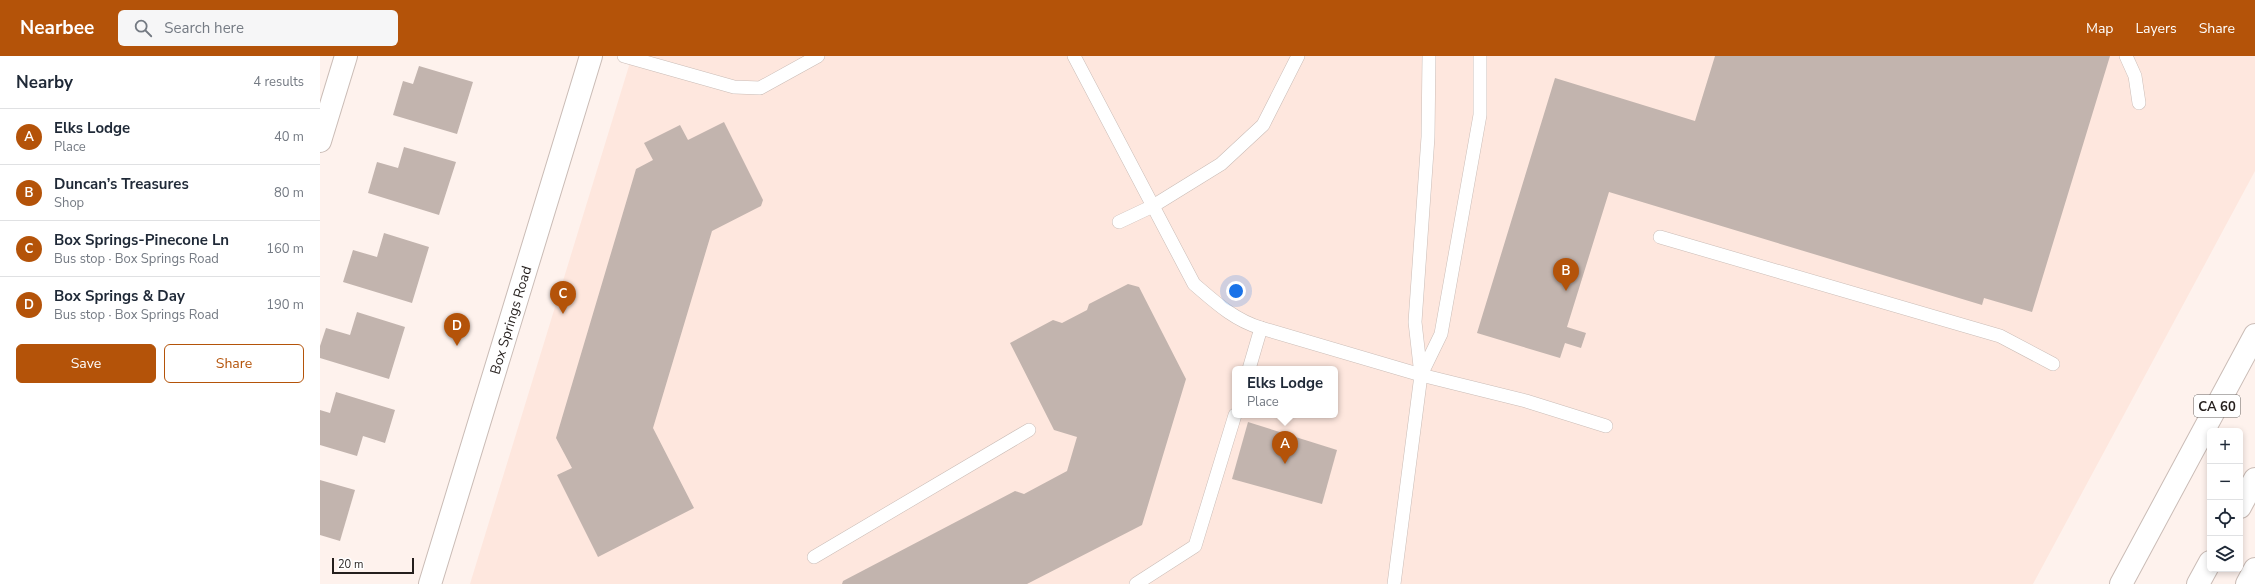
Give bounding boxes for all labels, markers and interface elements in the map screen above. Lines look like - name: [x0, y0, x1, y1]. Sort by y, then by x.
- search box: [118, 10, 398, 46]
- text: Nearbee: [20, 15, 94, 41]
- icon: search: [132, 17, 154, 39]
- text: Search here: [164, 18, 244, 38]
- text: Map: [2086, 19, 2113, 38]
- text: Layers: [2135, 19, 2177, 38]
- text: Share: [2199, 19, 2235, 38]
- text: Nearby: [16, 71, 73, 94]
- text: 4 results: [253, 73, 304, 91]
- text: Elks Lodge: [54, 118, 130, 138]
- text: A: [24, 128, 34, 146]
- text: 40 m: [274, 128, 304, 146]
- text: Place: [54, 138, 86, 156]
- text: Duncan’s Treasures: [54, 174, 189, 194]
- text: B: [25, 184, 33, 202]
- text: 80 m: [274, 184, 304, 202]
- text: Shop: [54, 194, 84, 212]
- text: Box Springs-Pinecone Ln: [54, 230, 229, 250]
- text: C: [25, 240, 33, 258]
- text: 160 m: [266, 240, 304, 258]
- text: Bus stop · Box Springs Road: [54, 250, 219, 268]
- pin: B: [1553, 258, 1579, 291]
- street label: Box Springs Road: [486, 264, 536, 377]
- pin: C: [550, 281, 576, 314]
- your location: [1226, 281, 1246, 301]
- text: Box Springs & Day: [54, 286, 185, 306]
- text: D: [24, 296, 34, 314]
- text: 190 m: [266, 296, 304, 314]
- text: Bus stop · Box Springs Road: [54, 306, 219, 324]
- pin: D: [444, 313, 470, 346]
- button: Save: [16, 344, 156, 383]
- button: Share: [164, 344, 304, 383]
- popup: [1232, 366, 1338, 418]
- text: Elks Lodge: [1247, 373, 1323, 393]
- text: Place: [1247, 393, 1279, 411]
- road number: CA 60: [2194, 395, 2240, 417]
- map controls: [2207, 428, 2243, 572]
- button: +: [2207, 428, 2243, 464]
- pin: A: [1272, 431, 1298, 464]
- button: −: [2207, 464, 2243, 500]
- button: locate: [2207, 500, 2243, 536]
- button: layers: [2207, 536, 2243, 572]
- scale bar: [332, 556, 414, 575]
- text: 20 m: [338, 557, 363, 572]

